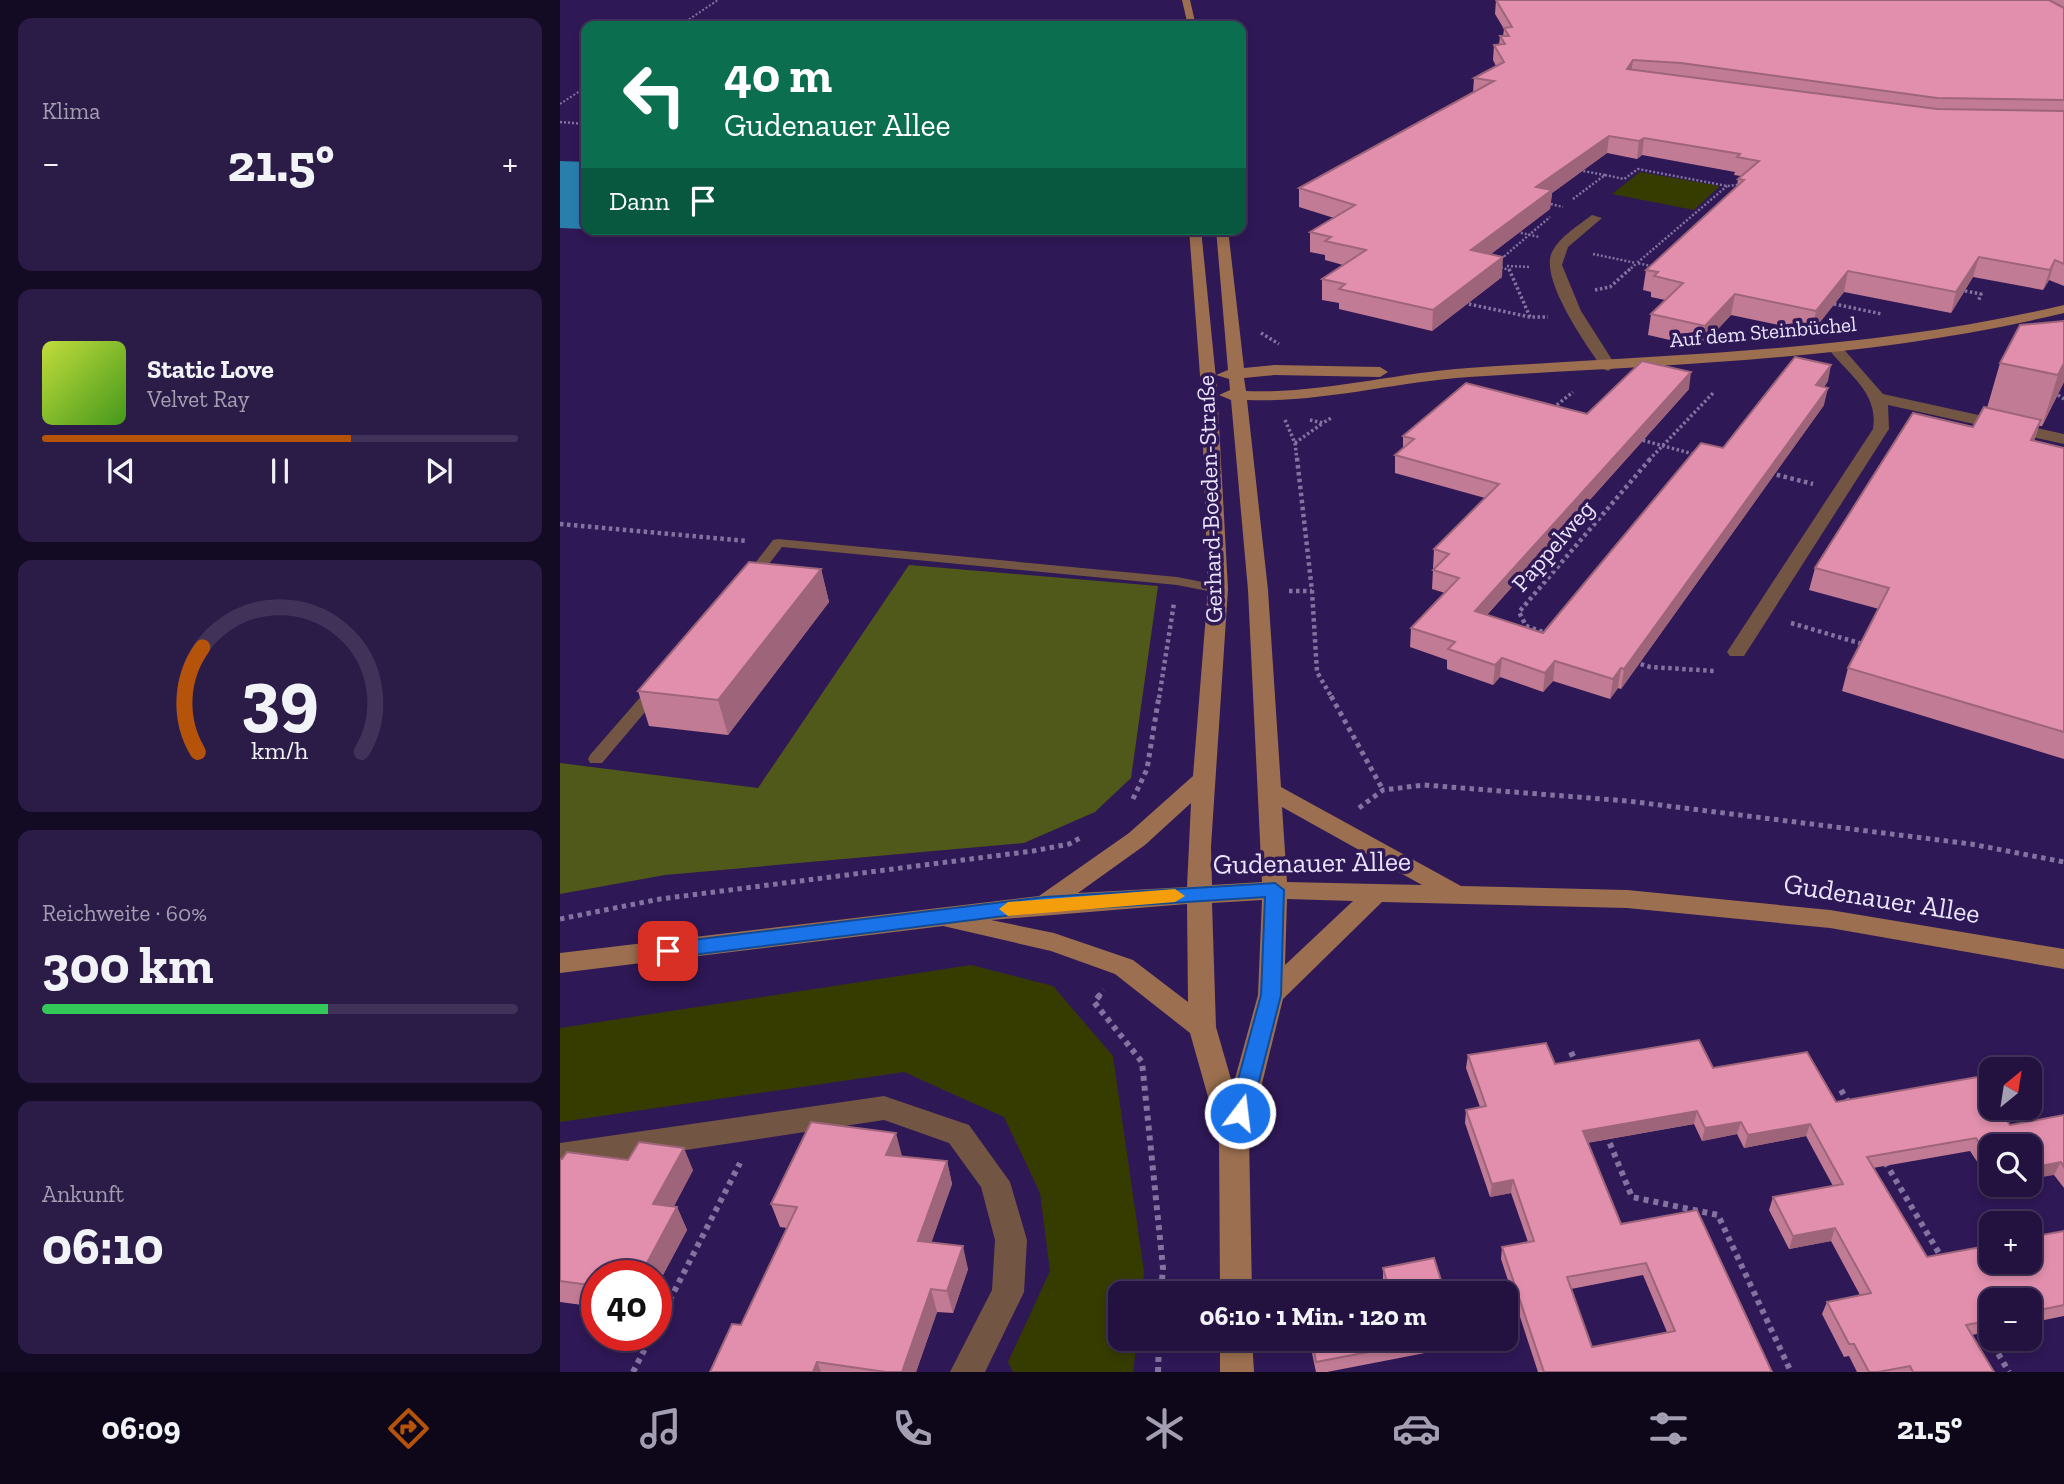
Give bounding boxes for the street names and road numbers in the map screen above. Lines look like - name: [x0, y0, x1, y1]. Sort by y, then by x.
- street label: Auf dem Steinbüchel: [1668, 311, 1858, 352]
- street label: Gerhard-Boeden-Straße: [1191, 375, 1228, 624]
- street label: Pappelweg: [1505, 494, 1600, 597]
- street label: Gudenauer Allee: [1213, 844, 1411, 881]
- street label: Gudenauer Allee: [1781, 867, 1982, 930]

